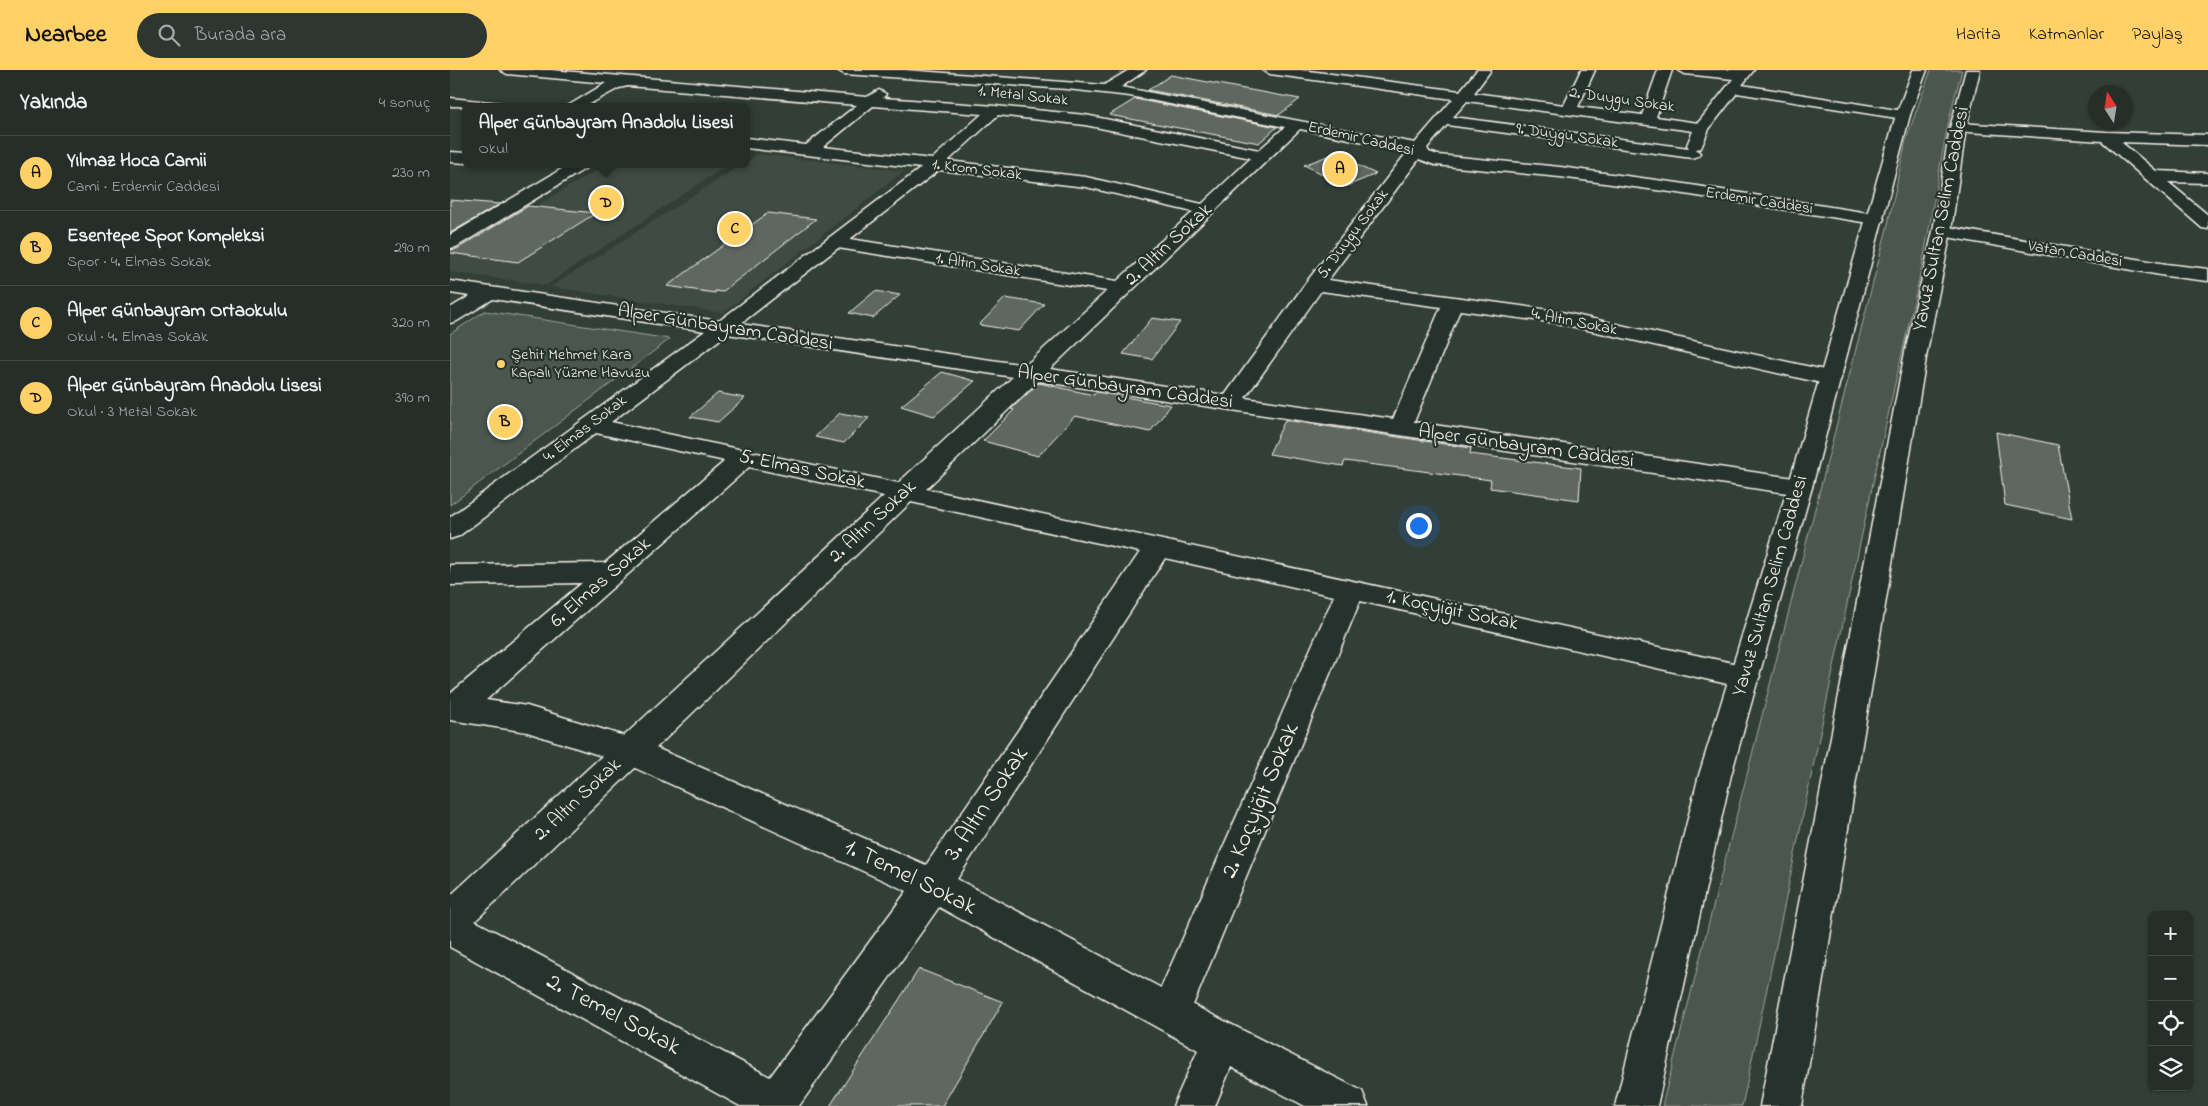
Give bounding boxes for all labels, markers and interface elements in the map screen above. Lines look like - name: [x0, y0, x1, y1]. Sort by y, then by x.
- search box: [137, 13, 487, 58]
- text: Nearbee: [25, 18, 107, 53]
- icon: search: [155, 21, 183, 49]
- text: Burada ara: [195, 22, 286, 49]
- text: Harita: [1956, 22, 2001, 48]
- text: Katmanlar: [2029, 22, 2104, 48]
- text: Paylaş: [2132, 22, 2183, 48]
- street label: 1. Metal Sokak: [977, 79, 1070, 113]
- street label: 2. Duygu Sokak: [1568, 81, 1677, 119]
- north arrow: [2088, 85, 2133, 130]
- text: Yakında: [20, 88, 87, 118]
- text: 4 sonuç: [379, 91, 430, 115]
- popup: [462, 103, 750, 168]
- street label: Yavuz Sultan Selim Caddesi: [1906, 104, 1978, 334]
- text: Alper Günbayram Anadolu Lisesi: [479, 110, 733, 137]
- street label: Erdemir Caddesi: [1305, 115, 1417, 163]
- street label: 9. Duygu Sokak: [1514, 117, 1621, 155]
- text: Okul: [479, 137, 508, 161]
- text: Yılmaz Hoca Camii: [67, 148, 207, 175]
- pin: A: [1324, 150, 1356, 188]
- street label: 1. Krom Sokak: [931, 153, 1024, 188]
- text: A: [31, 161, 41, 185]
- text: 230 m: [392, 161, 430, 185]
- text: Cami · Erdemir Caddesi: [67, 175, 220, 199]
- street label: Erdemir Caddesi: [1703, 181, 1815, 221]
- street label: 5. Duygu Sokak: [1311, 183, 1395, 284]
- pin: D: [590, 184, 622, 222]
- street label: 2. Altın Sokak: [1119, 196, 1220, 293]
- pin: C: [719, 210, 751, 248]
- text: Esentepe Spor Kompleksi: [67, 223, 264, 250]
- street label: Vatan Caddesi: [2025, 234, 2124, 274]
- text: B: [31, 236, 41, 260]
- text: 290 m: [394, 236, 430, 260]
- street label: 1. Altın Sokak: [934, 246, 1023, 284]
- text: Spor · 4. Elmas Sokak: [67, 250, 211, 274]
- street label: Alper Günbayram Caddesi: [615, 297, 835, 359]
- text: Alper Günbayram Ortaokulu: [67, 298, 287, 325]
- street label: 4. Altın Sokak: [1529, 302, 1620, 342]
- text: C: [32, 311, 40, 335]
- text: 320 m: [392, 311, 430, 335]
- text: Okul · 4. Elmas Sokak: [67, 325, 208, 349]
- place label: Şehit Mehmet Kara Kapalı Yüzme Havuzu: [511, 343, 650, 385]
- marker: Şehit Mehmet Kara Kapalı Yüzme Havuzu: [495, 358, 507, 370]
- street label: Alper Günbayram Caddesi: [1015, 359, 1235, 417]
- text: Alper Günbayram Anadolu Lisesi: [67, 373, 322, 400]
- text: D: [30, 386, 42, 410]
- text: 390 m: [395, 386, 430, 410]
- street label: 4. Elmas Sokak: [538, 389, 633, 469]
- text: Okul · 3 Metal Sokak: [67, 400, 197, 424]
- pin: B: [489, 403, 521, 441]
- street label: Alper Günbayram Caddesi: [1416, 418, 1636, 476]
- street label: 5. Elmas Sokak: [736, 442, 868, 498]
- street label: Yavuz Sultan Selim Caddesi: [1726, 472, 1816, 700]
- street label: 2. Altın Sokak: [823, 473, 924, 570]
- your location: [1406, 513, 1432, 539]
- street label: 6. Elmas Sokak: [544, 531, 658, 635]
- street label: 1. Koçyiğit Sokak: [1383, 583, 1521, 640]
- street label: 2. Koçyiğit Sokak: [1213, 717, 1311, 884]
- street label: 3. Altın Sokak: [936, 740, 1038, 868]
- street label: 2. Altın Sokak: [528, 751, 629, 848]
- street label: 1. Temel Sokak: [838, 831, 983, 925]
- map controls: [2148, 911, 2193, 1091]
- button: +: [2148, 911, 2193, 956]
- button: −: [2148, 956, 2193, 1001]
- street label: 2. Temel Sokak: [539, 965, 687, 1065]
- button: locate: [2148, 1001, 2193, 1046]
- button: layers: [2148, 1046, 2193, 1091]

